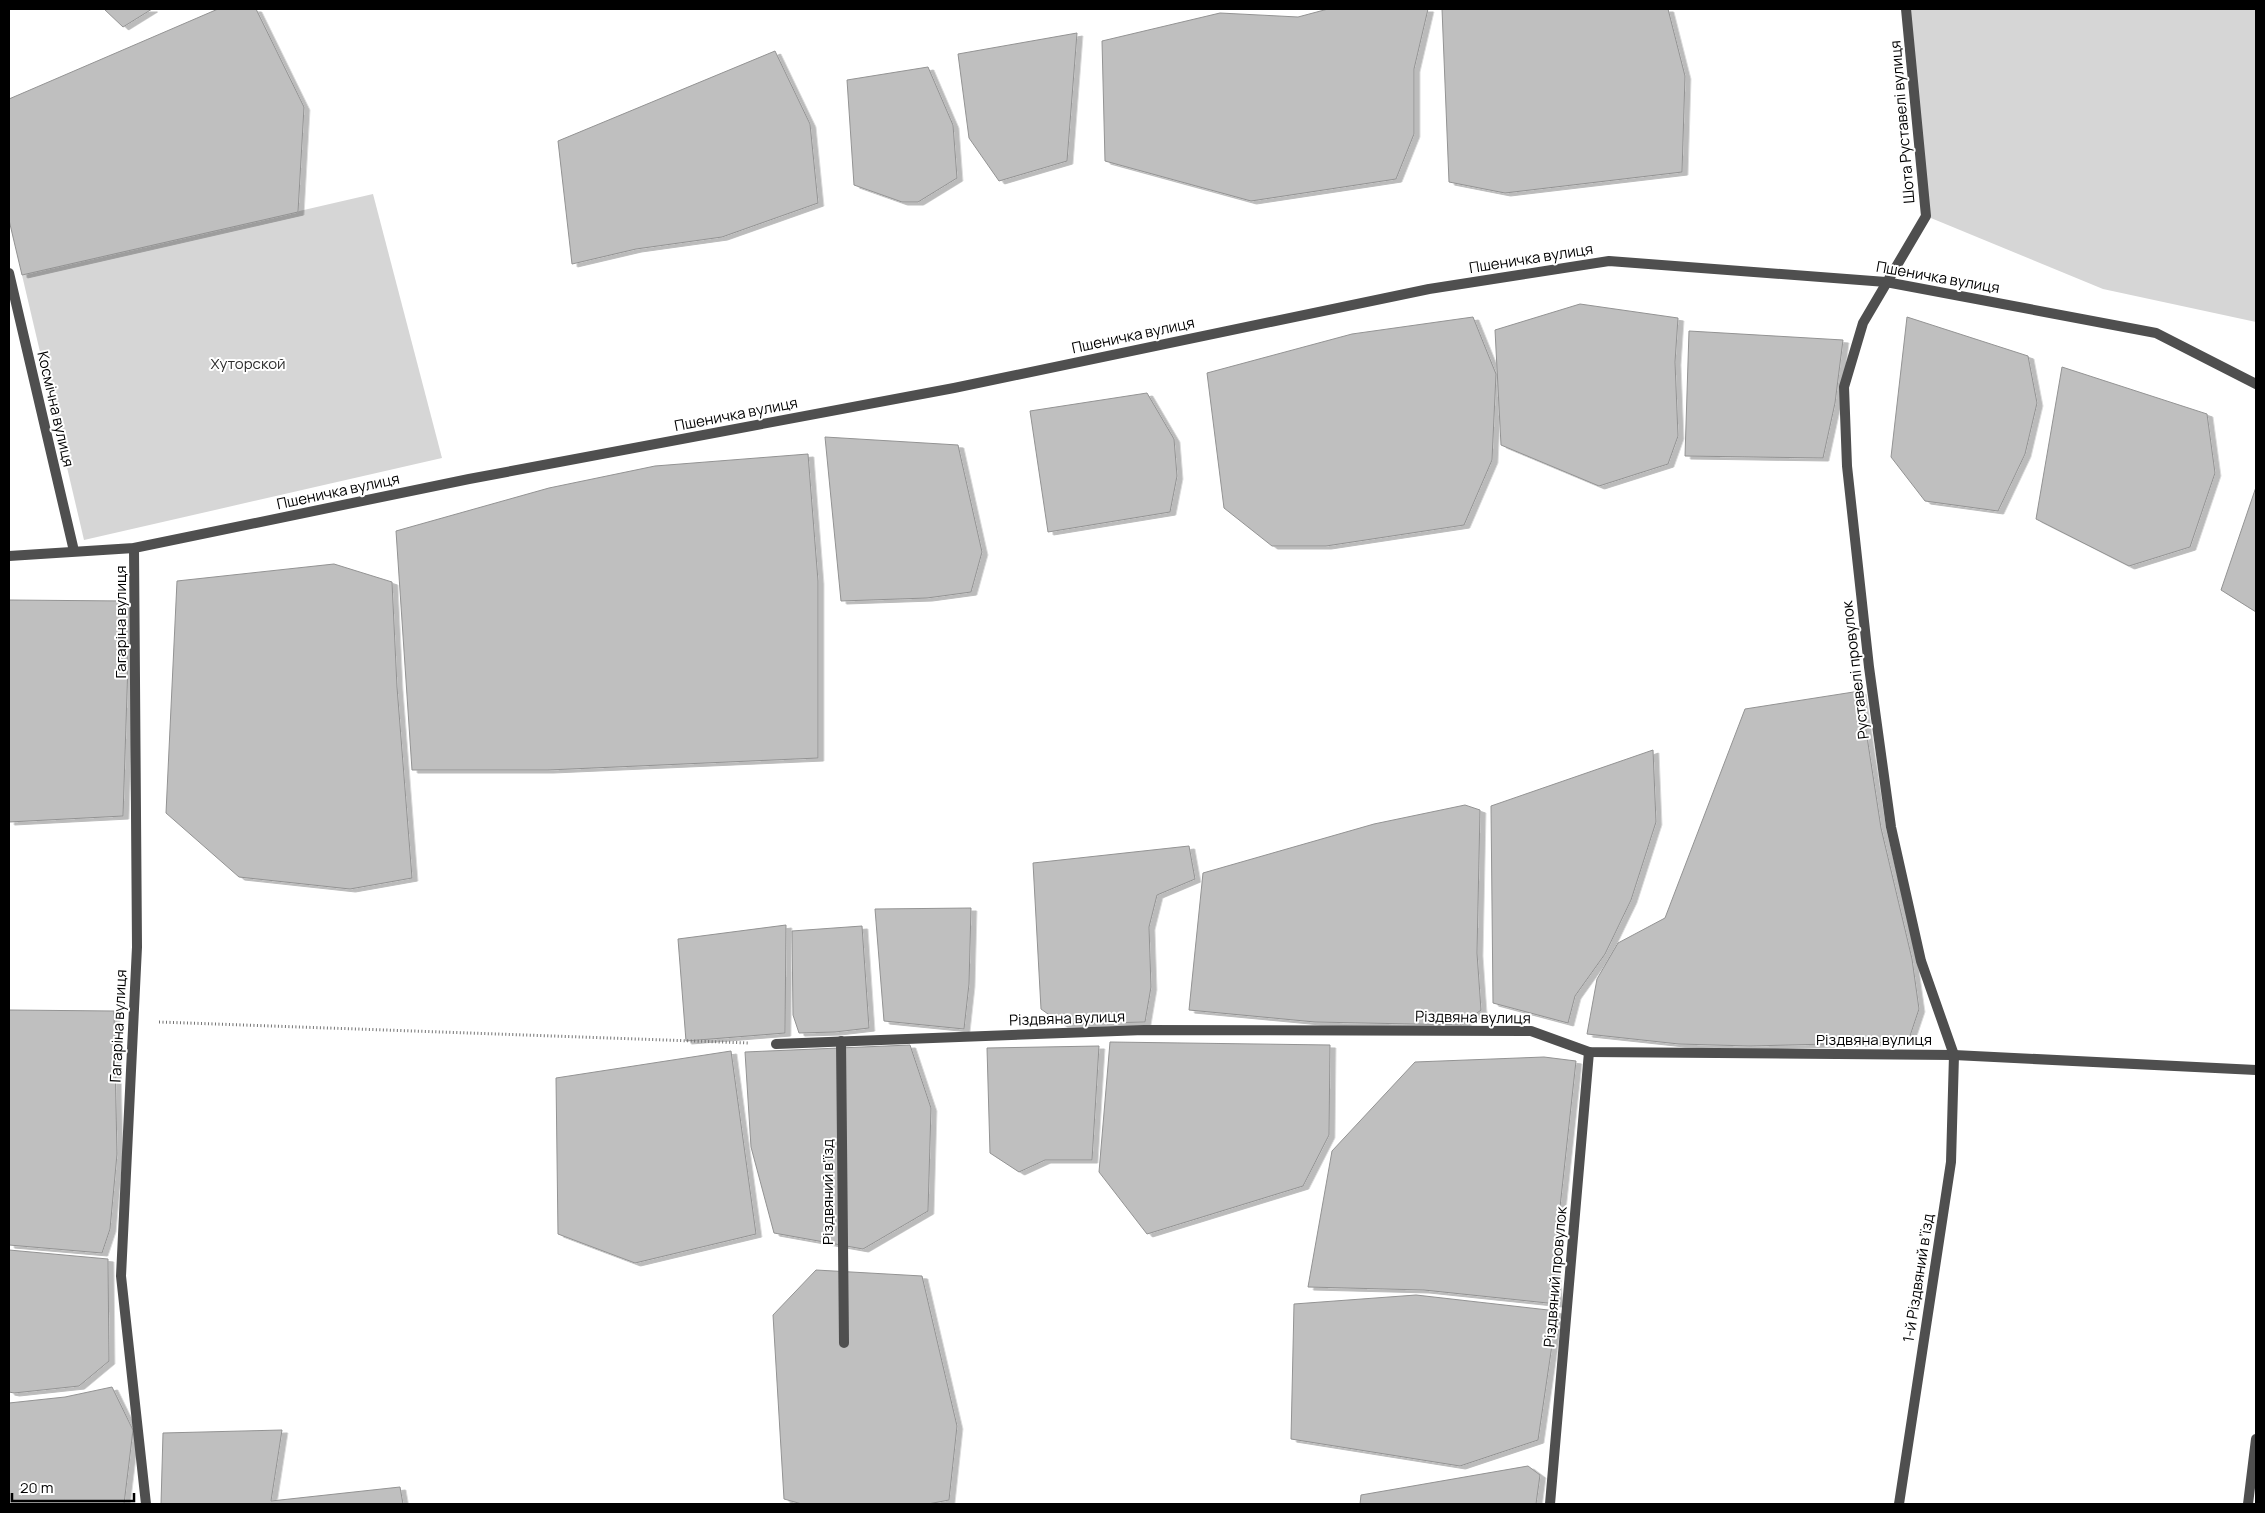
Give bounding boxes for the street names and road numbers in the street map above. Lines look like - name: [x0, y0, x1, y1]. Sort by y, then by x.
- street label: Шота Руставелі вулиця: [1884, 40, 1920, 204]
- street label: Пшеничка вулиця: [1468, 238, 1594, 278]
- street label: Пшеничка вулиця: [1875, 256, 2001, 298]
- street label: Пшеничка вулиця: [1070, 312, 1196, 358]
- street label: Космічна вулиця: [32, 349, 80, 469]
- street label: Пшеничка вулиця: [673, 392, 799, 436]
- street label: Пшеничка вулиця: [275, 468, 401, 514]
- street label: Гагаріна вулиця: [110, 565, 131, 679]
- street label: Руставелі провулок: [1836, 599, 1874, 740]
- street label: Гагаріна вулиця: [105, 969, 131, 1083]
- street label: Різдвяна вулиця: [1009, 1005, 1125, 1031]
- street label: Різдвяна вулиця: [1415, 1005, 1531, 1029]
- street label: Різдвяна вулиця: [1816, 1029, 1932, 1050]
- street label: Різдвяний в'їзд: [817, 1139, 838, 1245]
- street label: Різдвяний провулок: [1538, 1205, 1572, 1348]
- street label: 1-й Різдвяний в’їзд: [1897, 1212, 1939, 1344]

